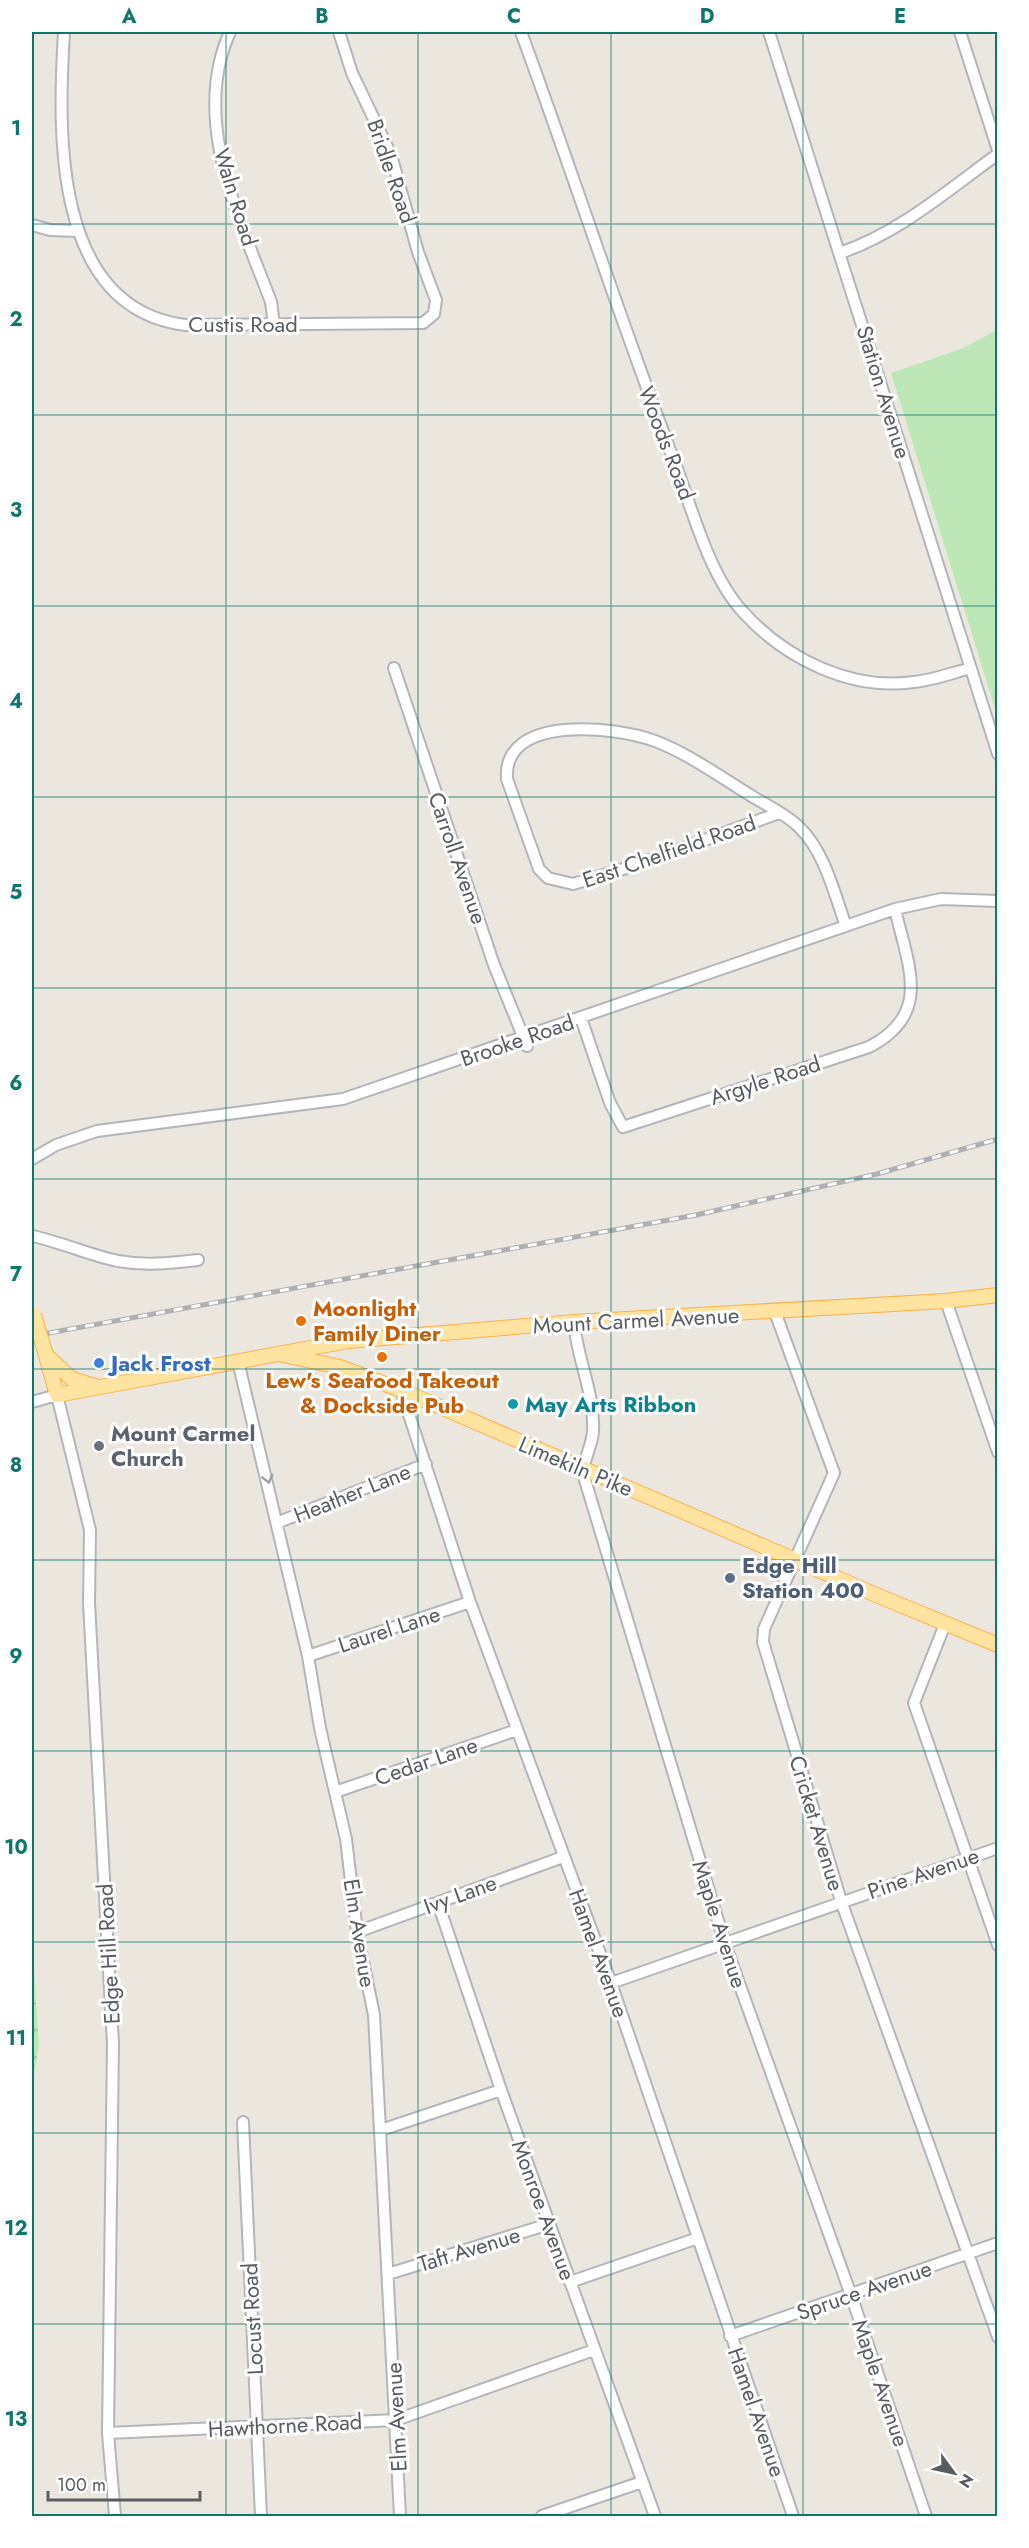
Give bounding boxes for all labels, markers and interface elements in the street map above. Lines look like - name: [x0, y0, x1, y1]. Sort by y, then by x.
- text: A: [121, 2, 137, 31]
- text: B: [315, 2, 329, 31]
- text: C: [507, 2, 521, 31]
- text: D: [700, 2, 714, 31]
- text: E: [894, 2, 906, 31]
- text: 1: [11, 114, 21, 143]
- street label: Bridle Road: [359, 114, 425, 228]
- street label: Waln Road: [206, 144, 266, 250]
- text: 2: [9, 305, 23, 334]
- street label: Custis Road: [188, 308, 298, 340]
- street label: Station Avenue: [849, 322, 919, 462]
- street label: Woods Road: [631, 381, 703, 505]
- text: 3: [10, 496, 22, 525]
- text: 4: [9, 687, 23, 716]
- street label: Carroll Avenue: [420, 788, 496, 928]
- street label: East Chelfield Road: [578, 806, 760, 896]
- text: 5: [10, 878, 23, 907]
- street label: Brooke Road: [456, 1006, 578, 1074]
- street label: Argyle Road: [706, 1047, 824, 1113]
- text: 6: [9, 1069, 23, 1098]
- text: 7: [10, 1260, 23, 1289]
- place label: Moonlight Family Diner: [313, 1292, 441, 1349]
- street label: Mount Carmel Avenue: [532, 1299, 740, 1341]
- marker: Moonlight Family Diner: [294, 1314, 308, 1328]
- place label: Jack Frost: [107, 1347, 211, 1379]
- marker: Lew's Seafood Takeout & Dockside Pub: [375, 1350, 389, 1364]
- marker: Jack Frost: [92, 1356, 106, 1370]
- place label: Lew's Seafood Takeout & Dockside Pub: [265, 1364, 499, 1421]
- place label: May Arts Ribbon: [525, 1388, 696, 1420]
- marker: May Arts Ribbon: [506, 1397, 520, 1411]
- place label: Mount Carmel Church: [111, 1417, 255, 1474]
- street label: Limekiln Pike: [514, 1428, 638, 1504]
- marker: Mount Carmel Church: [92, 1439, 106, 1453]
- text: 8: [10, 1451, 22, 1480]
- street label: Heather Lane: [289, 1455, 415, 1531]
- one-way arrow: [260, 1473, 273, 1483]
- place label: Edge Hill Station 400: [742, 1549, 864, 1606]
- marker: Edge Hill Station 400: [723, 1571, 737, 1585]
- street label: Laurel Lane: [334, 1597, 444, 1661]
- text: 9: [9, 1642, 23, 1671]
- street label: Cedar Lane: [370, 1728, 482, 1794]
- street label: Cricket Avenue: [781, 1751, 853, 1895]
- text: 10: [4, 1833, 28, 1862]
- street label: Pine Avenue: [863, 1839, 983, 1907]
- street label: Maple Avenue: [684, 1856, 756, 1992]
- street label: Ivy Lane: [419, 1866, 501, 1922]
- street label: Elm Avenue: [336, 1876, 384, 1990]
- street label: Edge Hill Road: [88, 1883, 128, 2025]
- street label: Hamel Avenue: [561, 1884, 637, 2022]
- text: 11: [6, 2024, 26, 2053]
- street label: Monroe Avenue: [504, 2135, 584, 2285]
- text: 12: [4, 2214, 28, 2243]
- street label: Taft Avenue: [414, 2218, 524, 2280]
- street label: Spruce Avenue: [792, 2252, 936, 2328]
- street label: Locust Road: [233, 2262, 271, 2376]
- street label: Maple Avenue: [844, 2315, 918, 2451]
- street label: Hamel Avenue: [720, 2343, 794, 2481]
- street label: Elm Avenue: [377, 2362, 415, 2472]
- text: 13: [5, 2405, 27, 2434]
- street label: Hawthorne Road: [207, 2405, 363, 2445]
- north arrow: [924, 2443, 984, 2503]
- scale bar: [48, 2464, 200, 2502]
- text: N: [953, 2469, 979, 2492]
- text: 100 m: [57, 2472, 106, 2498]

